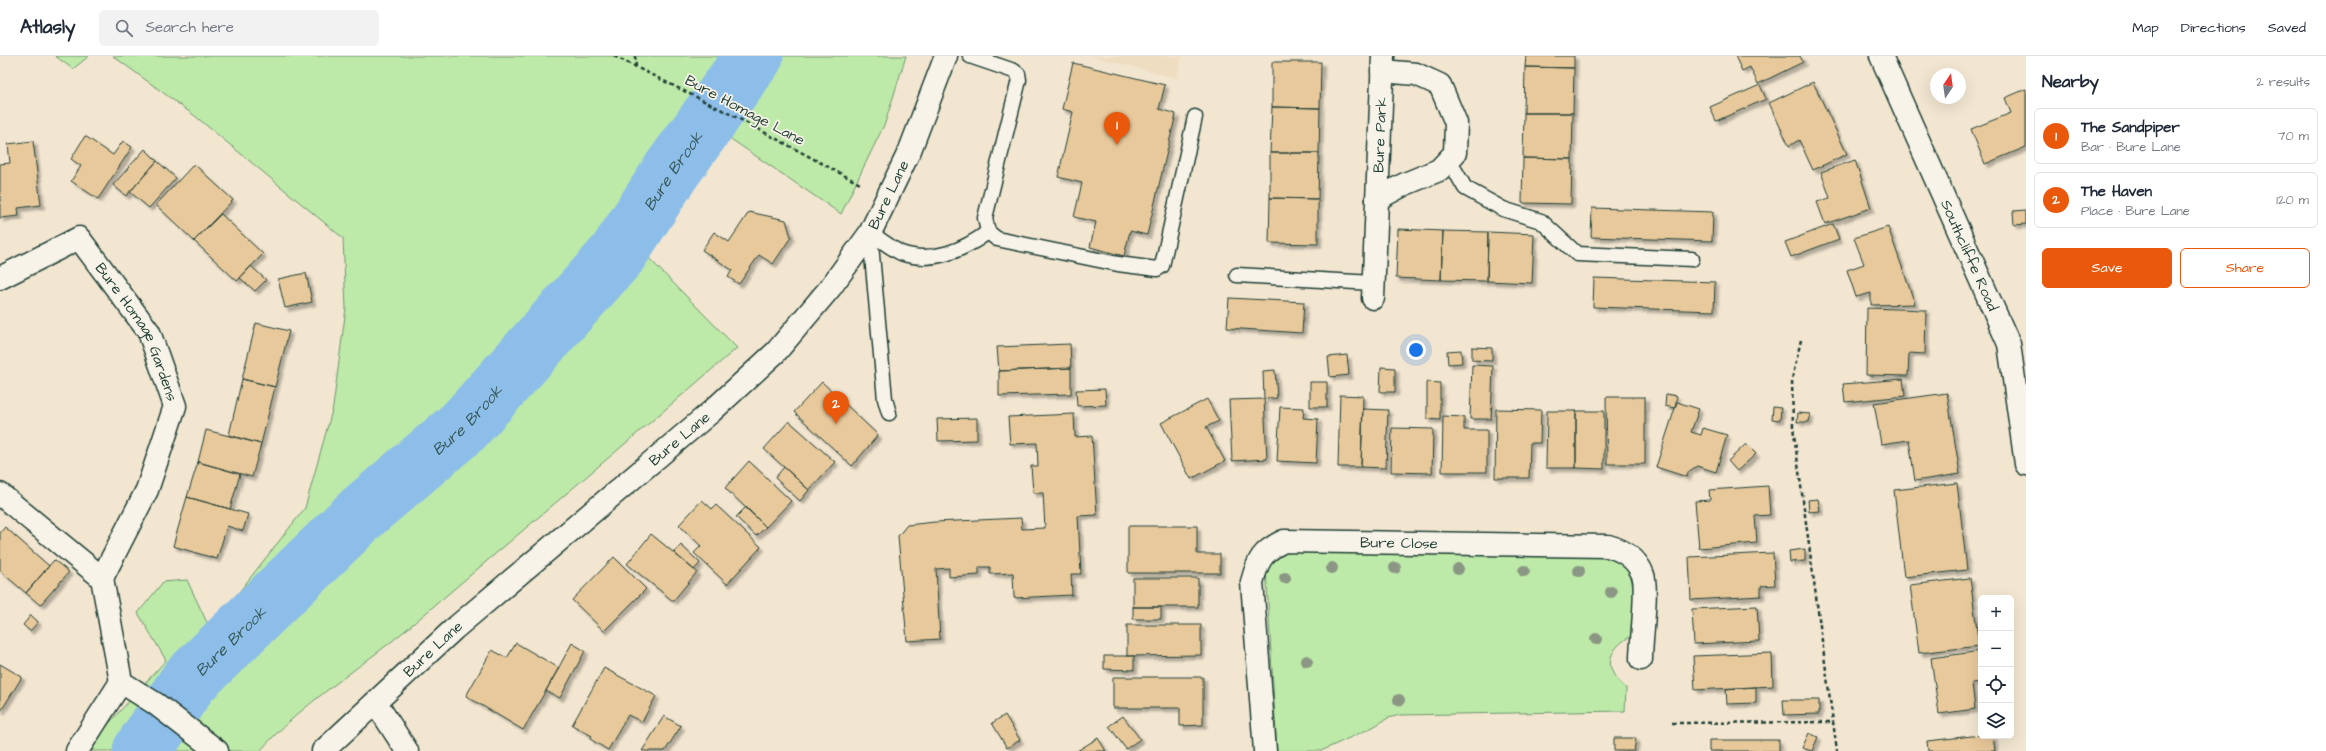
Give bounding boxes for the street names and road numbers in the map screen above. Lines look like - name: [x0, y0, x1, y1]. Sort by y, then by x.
- street label: Bure Homage Lane: [681, 70, 808, 152]
- street label: Bure Park: [1368, 97, 1392, 173]
- street label: Bure Lane: [863, 157, 914, 233]
- street label: Southcliffe Road: [1935, 196, 2003, 315]
- street label: Bure Homage Gardens: [90, 259, 183, 405]
- street label: Bure Lane: [644, 407, 715, 471]
- street label: Bure Close: [1360, 532, 1438, 554]
- street label: Bure Lane: [399, 616, 467, 682]

